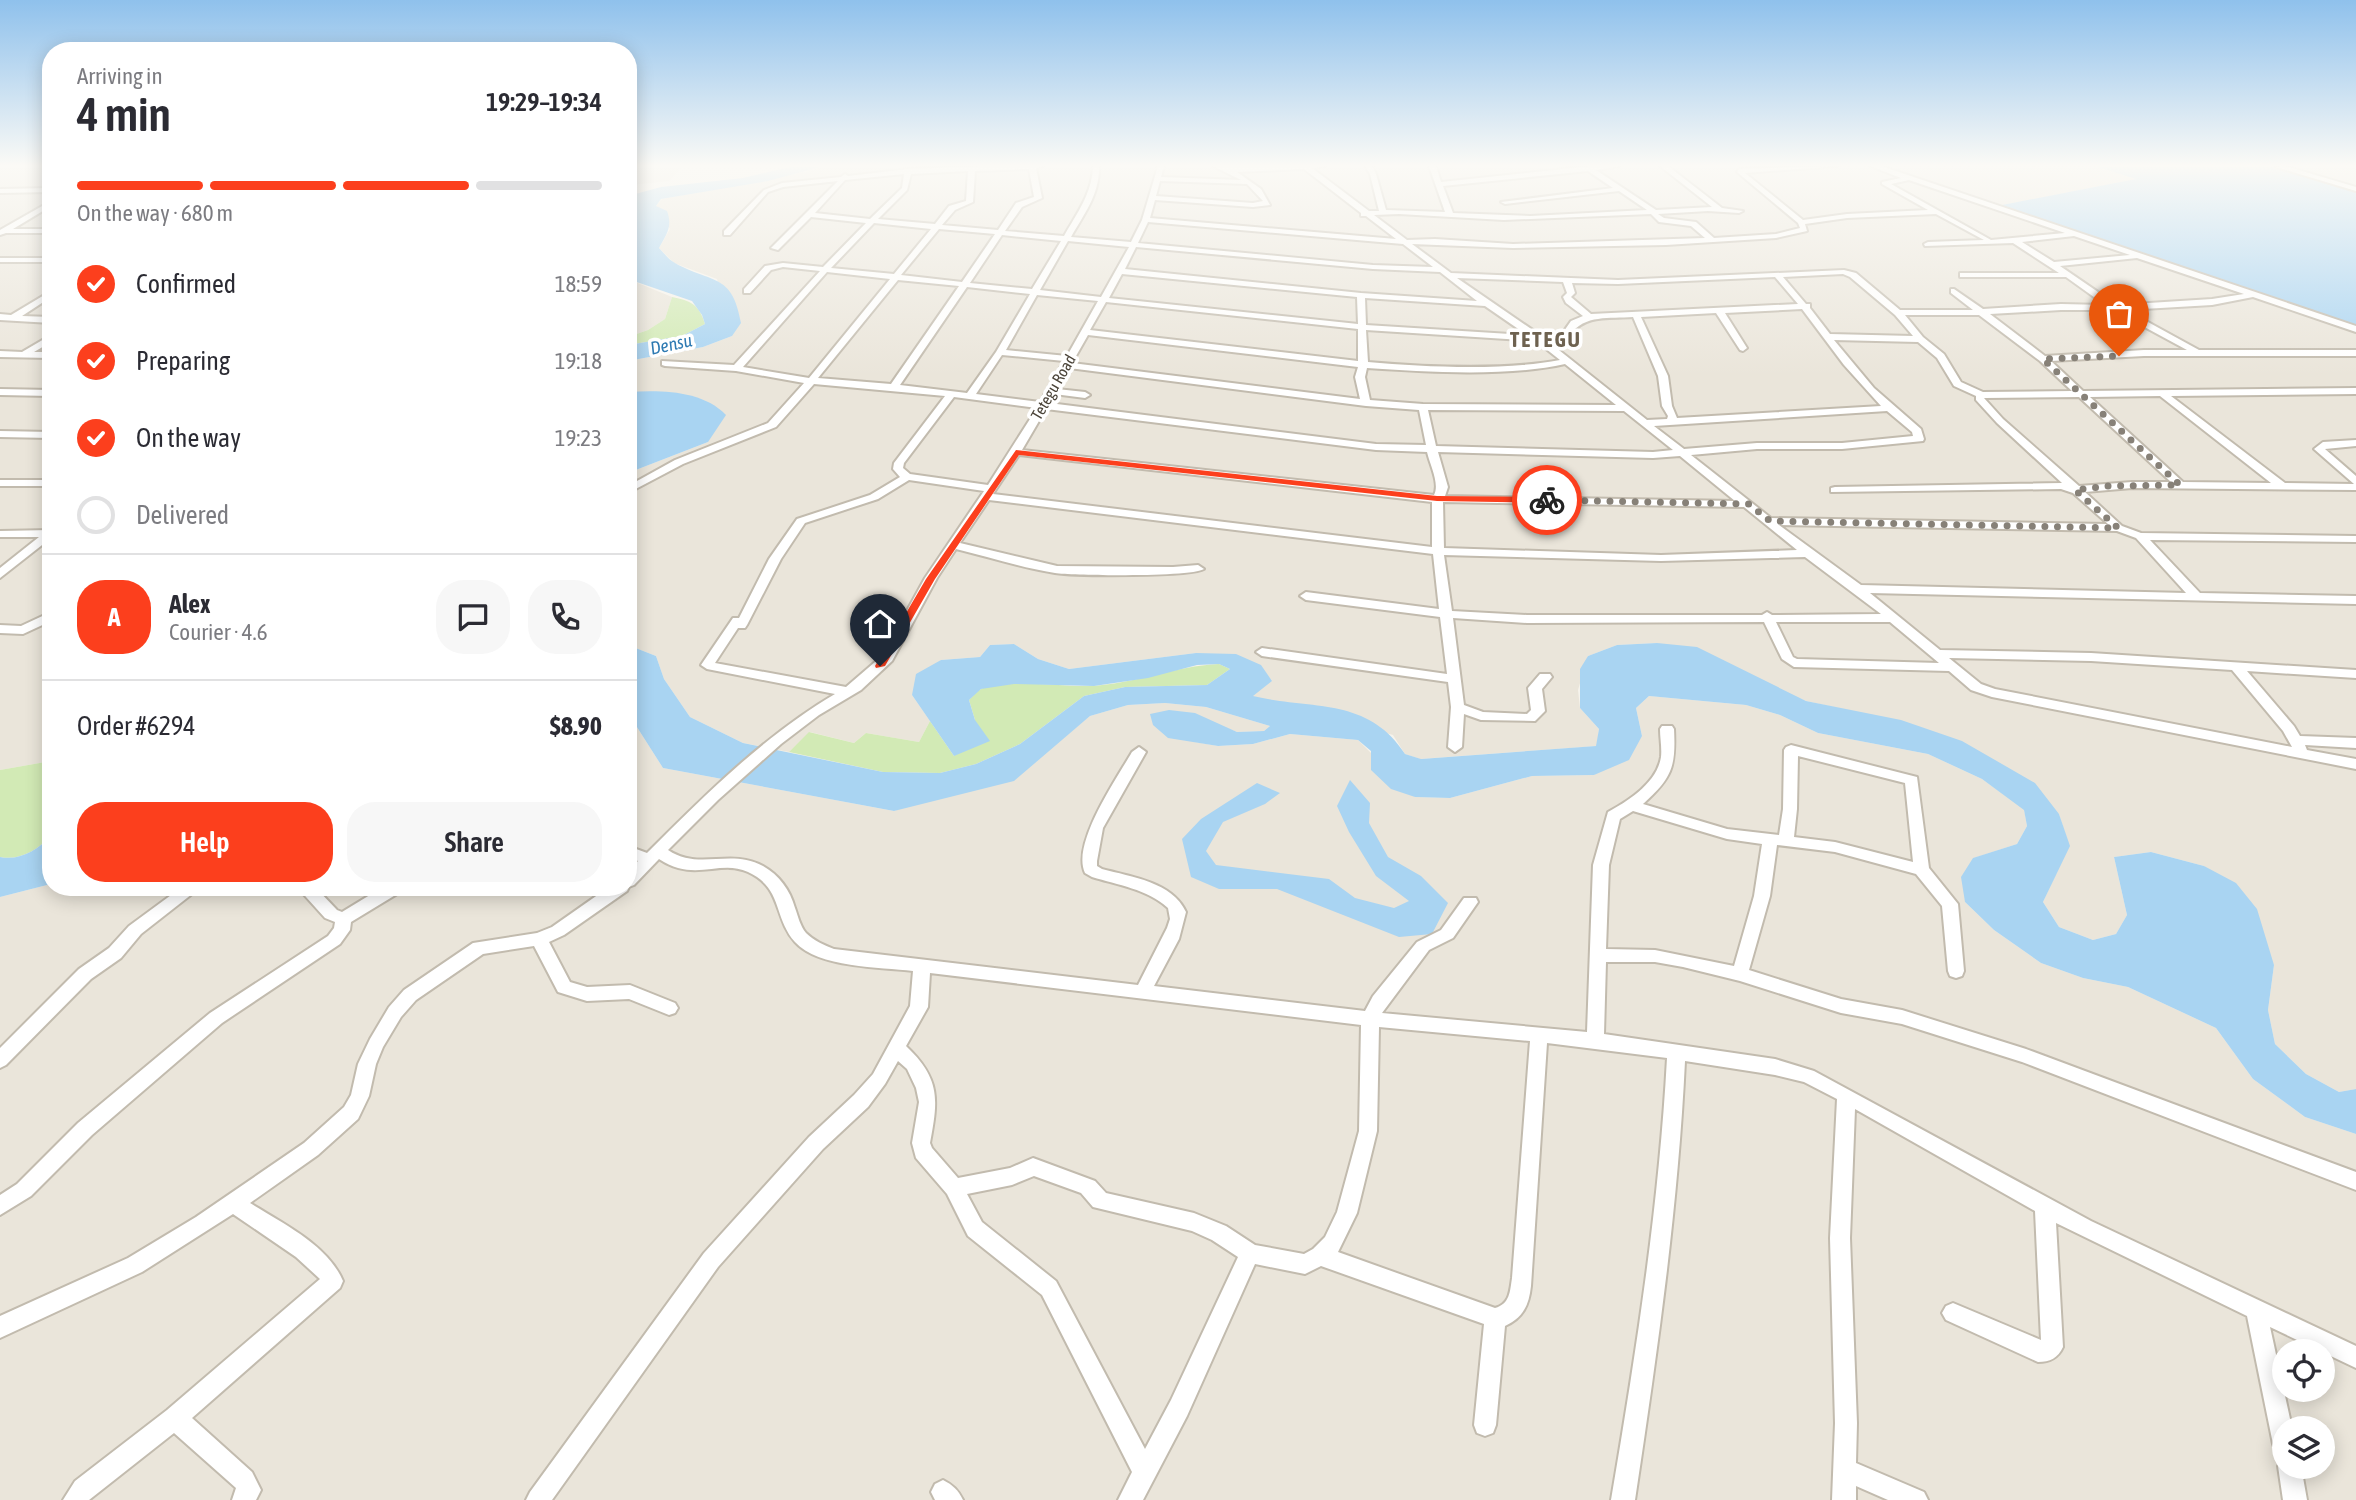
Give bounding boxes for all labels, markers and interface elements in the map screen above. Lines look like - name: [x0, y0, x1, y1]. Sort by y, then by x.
- text: Arriving in: [77, 63, 163, 89]
- text: 19:29–19:34: [486, 87, 602, 117]
- text: 4 min: [77, 88, 171, 141]
- text: On the way · 680 m: [77, 200, 233, 226]
- icon: check: [77, 265, 115, 303]
- text: Confirmed: [136, 269, 236, 299]
- text: 18:59: [555, 271, 602, 297]
- pin: [2089, 284, 2149, 356]
- icon: bag: [2100, 295, 2138, 333]
- district label: TETEGU: [1510, 327, 1582, 351]
- water label: Densu: [648, 329, 694, 359]
- icon: check: [77, 342, 115, 380]
- text: Preparing: [136, 346, 230, 376]
- text: 19:18: [555, 348, 602, 374]
- street label: Tetegu Road: [1027, 351, 1080, 423]
- icon: check: [77, 419, 115, 457]
- text: On the way: [136, 423, 241, 453]
- text: 19:23: [555, 425, 602, 451]
- courier: [1512, 465, 1582, 535]
- icon: bike: [1528, 481, 1566, 519]
- text: Delivered: [136, 500, 229, 530]
- button: chat: [436, 580, 510, 654]
- button: phone: [528, 580, 602, 654]
- text: Alex: [169, 589, 210, 619]
- pin: [850, 594, 910, 666]
- text: A: [108, 602, 120, 632]
- icon: home: [861, 605, 899, 643]
- text: Courier · 4.6: [169, 619, 268, 645]
- text: Order #6294: [77, 711, 196, 741]
- text: $8.90: [550, 711, 602, 741]
- button: Help: [77, 802, 333, 882]
- button: Share: [347, 802, 602, 882]
- map controls: [2272, 1339, 2335, 1479]
- button: locate: [2272, 1339, 2335, 1402]
- button: layers: [2272, 1416, 2335, 1479]

